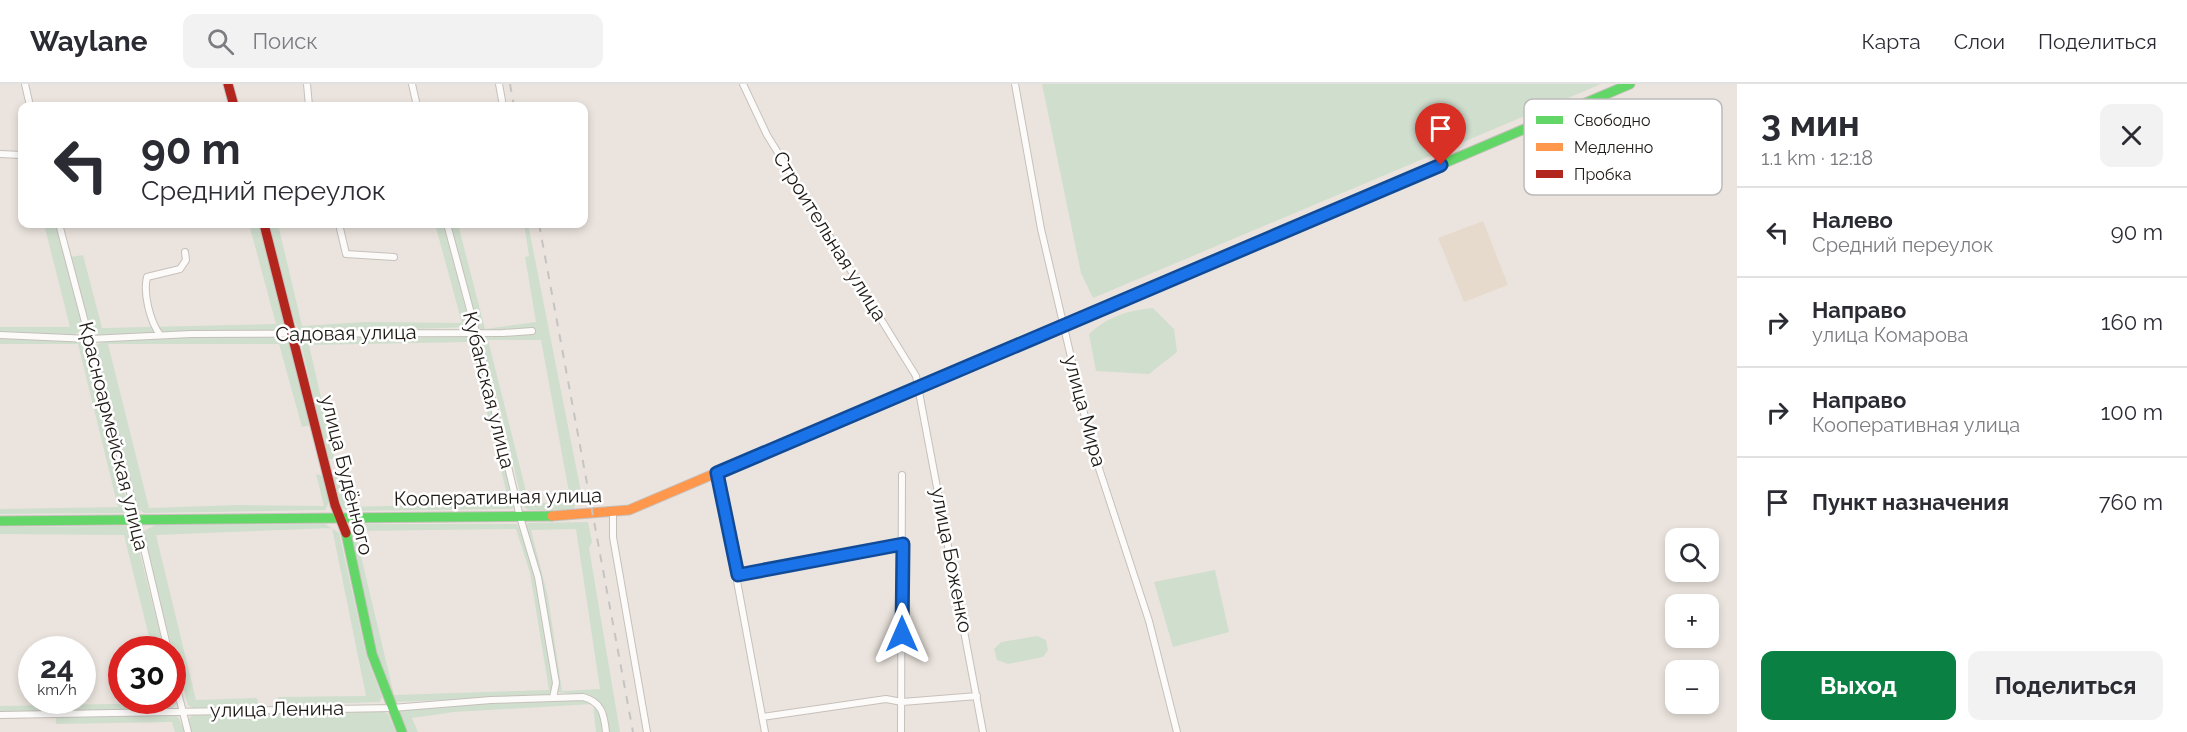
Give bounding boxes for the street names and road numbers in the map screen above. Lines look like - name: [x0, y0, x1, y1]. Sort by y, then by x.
- street label: Строительная улица: [768, 147, 892, 325]
- street label: Кубанская улица: [458, 309, 520, 471]
- street label: Красноармейская улица: [74, 319, 154, 553]
- street label: Садовая улица: [275, 320, 417, 346]
- street label: улица Мира: [1059, 353, 1111, 469]
- street label: улица Будённого: [316, 392, 379, 558]
- street label: Кооперативная улица: [394, 483, 602, 511]
- street label: улица Боженко: [926, 485, 978, 635]
- street label: улица Ленина: [210, 696, 344, 722]

